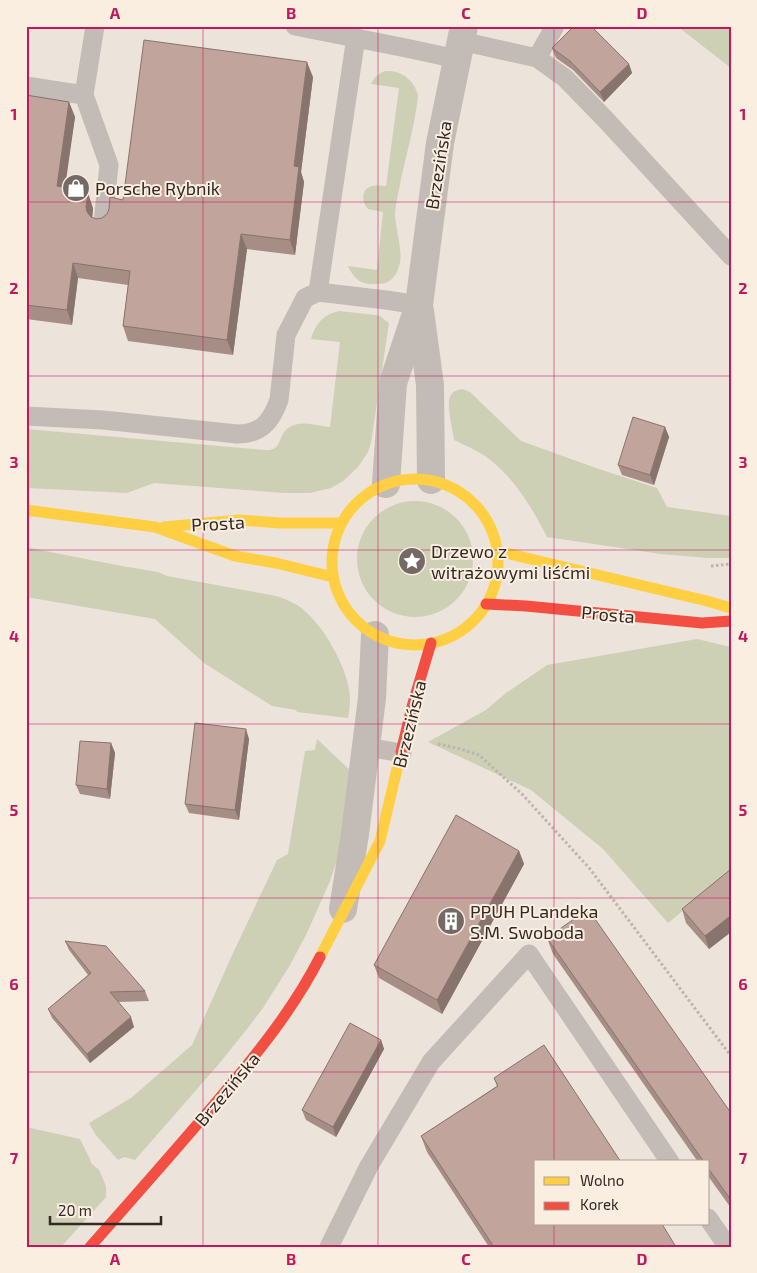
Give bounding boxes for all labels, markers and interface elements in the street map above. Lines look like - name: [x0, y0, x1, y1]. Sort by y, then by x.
- text: A: [110, 3, 121, 22]
- text: B: [286, 3, 296, 22]
- text: C: [461, 3, 471, 22]
- text: D: [637, 3, 648, 22]
- text: 1: [11, 104, 17, 123]
- text: 1: [740, 104, 746, 123]
- street label: Brzezińska: [420, 119, 456, 211]
- shop icon: Porsche Rybnik: [61, 173, 91, 203]
- place label: Porsche Rybnik: [95, 177, 220, 199]
- text: 2: [9, 278, 19, 297]
- text: 2: [738, 278, 748, 297]
- text: 3: [9, 452, 19, 471]
- text: 3: [738, 452, 748, 471]
- street label: Prosta: [191, 511, 245, 535]
- place label: Drzewo z witrażowymi liśćmi: [431, 540, 590, 583]
- place icon: Drzewo z witrażowymi liśćmi: [397, 546, 427, 576]
- street label: Prosta: [580, 601, 636, 627]
- text: 4: [9, 626, 19, 645]
- text: 4: [738, 626, 748, 645]
- street label: Brzezińska: [388, 678, 430, 770]
- text: 5: [10, 800, 19, 819]
- text: 5: [739, 800, 748, 819]
- place label: PPUH PLandeka S.M. Swoboda: [470, 900, 599, 943]
- building icon: PPUH PLandeka S.M. Swoboda: [436, 906, 466, 936]
- text: 6: [9, 974, 19, 993]
- text: 6: [738, 974, 748, 993]
- street label: Brzezińska: [190, 1048, 264, 1130]
- text: 7: [10, 1148, 19, 1167]
- text: 7: [739, 1148, 748, 1167]
- legend: [534, 1160, 710, 1226]
- text: Wolno: [580, 1171, 624, 1189]
- scale bar: [50, 1193, 161, 1225]
- text: Korek: [580, 1195, 619, 1213]
- text: 20 m: [58, 1201, 92, 1219]
- text: A: [110, 1249, 121, 1268]
- text: B: [286, 1249, 296, 1268]
- text: C: [461, 1249, 471, 1268]
- text: D: [637, 1249, 648, 1268]

